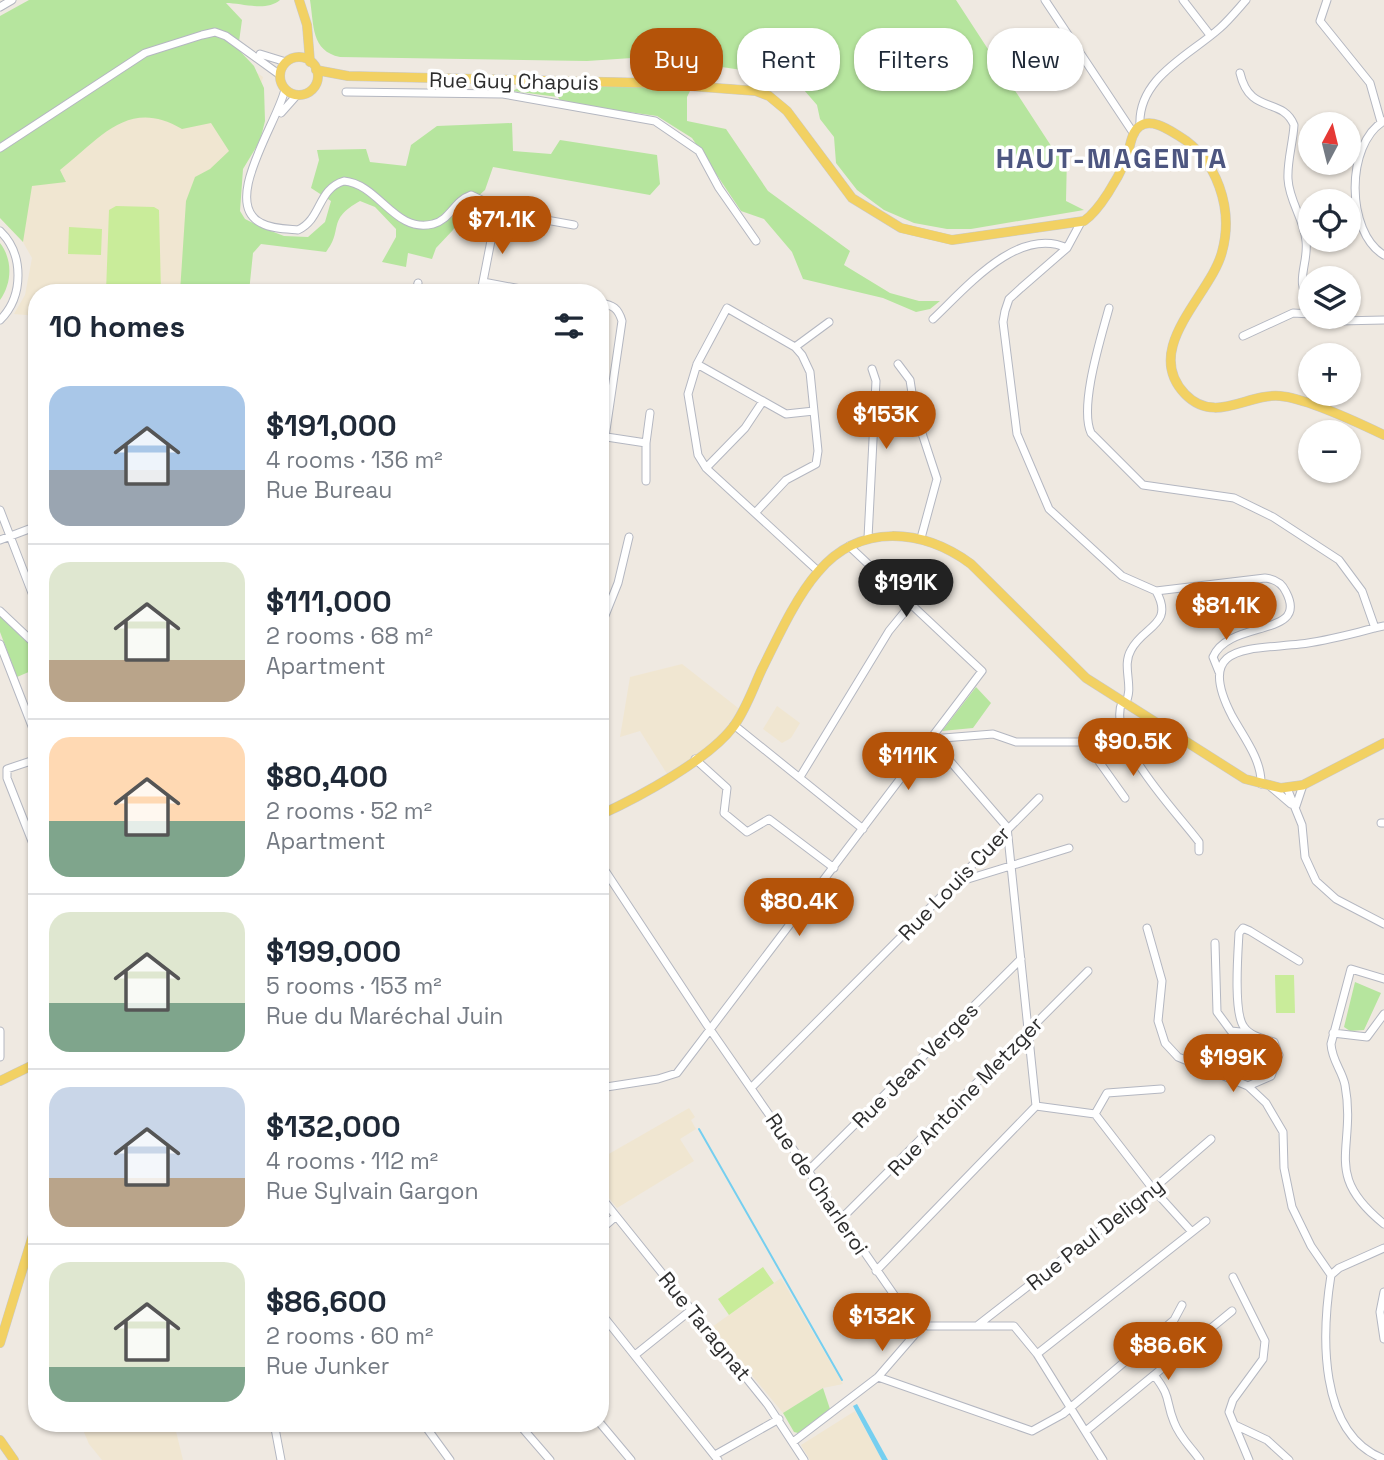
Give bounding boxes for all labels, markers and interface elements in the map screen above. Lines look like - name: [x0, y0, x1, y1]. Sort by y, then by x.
- chip: Buy: [630, 28, 723, 91]
- chip: Rent: [737, 28, 840, 91]
- chip: Filters: [854, 28, 973, 91]
- chip: New: [987, 28, 1084, 91]
- street label: Rue Guy Chapuis: [429, 66, 599, 96]
- north arrow: [1298, 112, 1362, 175]
- map controls: [1298, 112, 1361, 483]
- district label: HAUT-MAGENTA: [996, 140, 1228, 176]
- button: locate: [1298, 189, 1361, 252]
- pin: $71.1K: [445, 196, 559, 256]
- text: $71.1K: [468, 204, 536, 234]
- button: layers: [1298, 266, 1361, 329]
- text: 10 homes: [49, 307, 185, 346]
- icon: filters: [550, 307, 588, 345]
- button: +: [1298, 343, 1361, 406]
- pin: $153K: [837, 392, 935, 451]
- text: $153K: [853, 399, 919, 429]
- text: $191,000: [266, 406, 397, 445]
- icon: home: [105, 414, 189, 498]
- button: −: [1298, 420, 1361, 483]
- text: 4 rooms · 136 m²: [266, 445, 443, 475]
- text: Rue Bureau: [266, 475, 392, 505]
- pin: $191K: [857, 560, 955, 619]
- text: $191K: [874, 567, 938, 597]
- text: $111,000: [266, 582, 392, 621]
- pin: $81.1K: [1169, 582, 1283, 642]
- icon: home: [105, 590, 189, 674]
- text: $81.1K: [1192, 590, 1260, 620]
- text: 2 rooms · 68 m²: [266, 621, 433, 651]
- text: Apartment: [266, 651, 386, 681]
- pin: $90.5K: [1076, 718, 1190, 778]
- text: $90.5K: [1094, 726, 1172, 756]
- pin: $111K: [859, 732, 957, 792]
- text: $111K: [878, 740, 938, 770]
- text: $80,400: [266, 757, 388, 796]
- icon: home: [105, 765, 189, 849]
- text: 2 rooms · 52 m²: [266, 796, 432, 826]
- street label: Rue Louis Cuer: [892, 820, 1016, 946]
- text: Apartment: [266, 826, 386, 856]
- pin: $80.4K: [742, 878, 856, 938]
- text: $80.4K: [760, 886, 838, 916]
- text: $199,000: [266, 932, 401, 971]
- icon: home: [105, 940, 189, 1024]
- text: 5 rooms · 153 m²: [266, 971, 442, 1001]
- street label: Rue Jean Verges: [846, 996, 984, 1134]
- text: Rue du Maréchal Juin: [266, 1001, 503, 1031]
- street label: Rue Antoine Metzger: [882, 1010, 1048, 1182]
- pin: $199K: [1184, 1034, 1282, 1094]
- text: $199K: [1199, 1042, 1267, 1072]
- text: $132,000: [266, 1107, 401, 1146]
- street label: Rue de Charleroi: [760, 1108, 874, 1260]
- icon: home: [105, 1115, 189, 1199]
- text: 4 rooms · 112 m²: [266, 1146, 438, 1176]
- street label: Rue Paul Deligny: [1021, 1172, 1169, 1296]
- text: Rue Sylvain Gargon: [266, 1176, 479, 1206]
- street label: Rue Taragnat: [653, 1266, 757, 1386]
- text: $86,600: [266, 1282, 387, 1321]
- icon: home: [105, 1290, 189, 1374]
- pin: $132K: [833, 1294, 931, 1353]
- text: $132K: [849, 1301, 915, 1331]
- text: 2 rooms · 60 m²: [266, 1321, 433, 1351]
- pin: $86.6K: [1111, 1322, 1225, 1382]
- text: $86.6K: [1129, 1330, 1207, 1360]
- text: Rue Junker: [266, 1351, 389, 1381]

